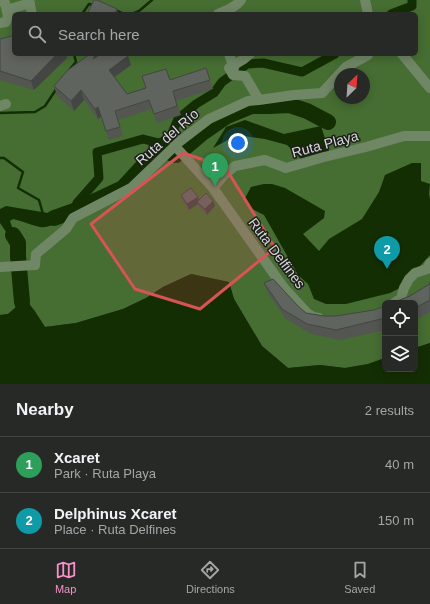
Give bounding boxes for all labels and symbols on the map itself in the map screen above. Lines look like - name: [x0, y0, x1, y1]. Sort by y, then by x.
- north arrow: [334, 68, 370, 104]
- street label: Ruta del Río: [132, 105, 202, 169]
- street label: Ruta Playa: [290, 127, 360, 161]
- your location: [228, 133, 248, 153]
- pin: 1: [202, 153, 228, 186]
- street label: Ruta Delfines: [245, 215, 309, 291]
- pin: 2: [374, 236, 400, 269]

